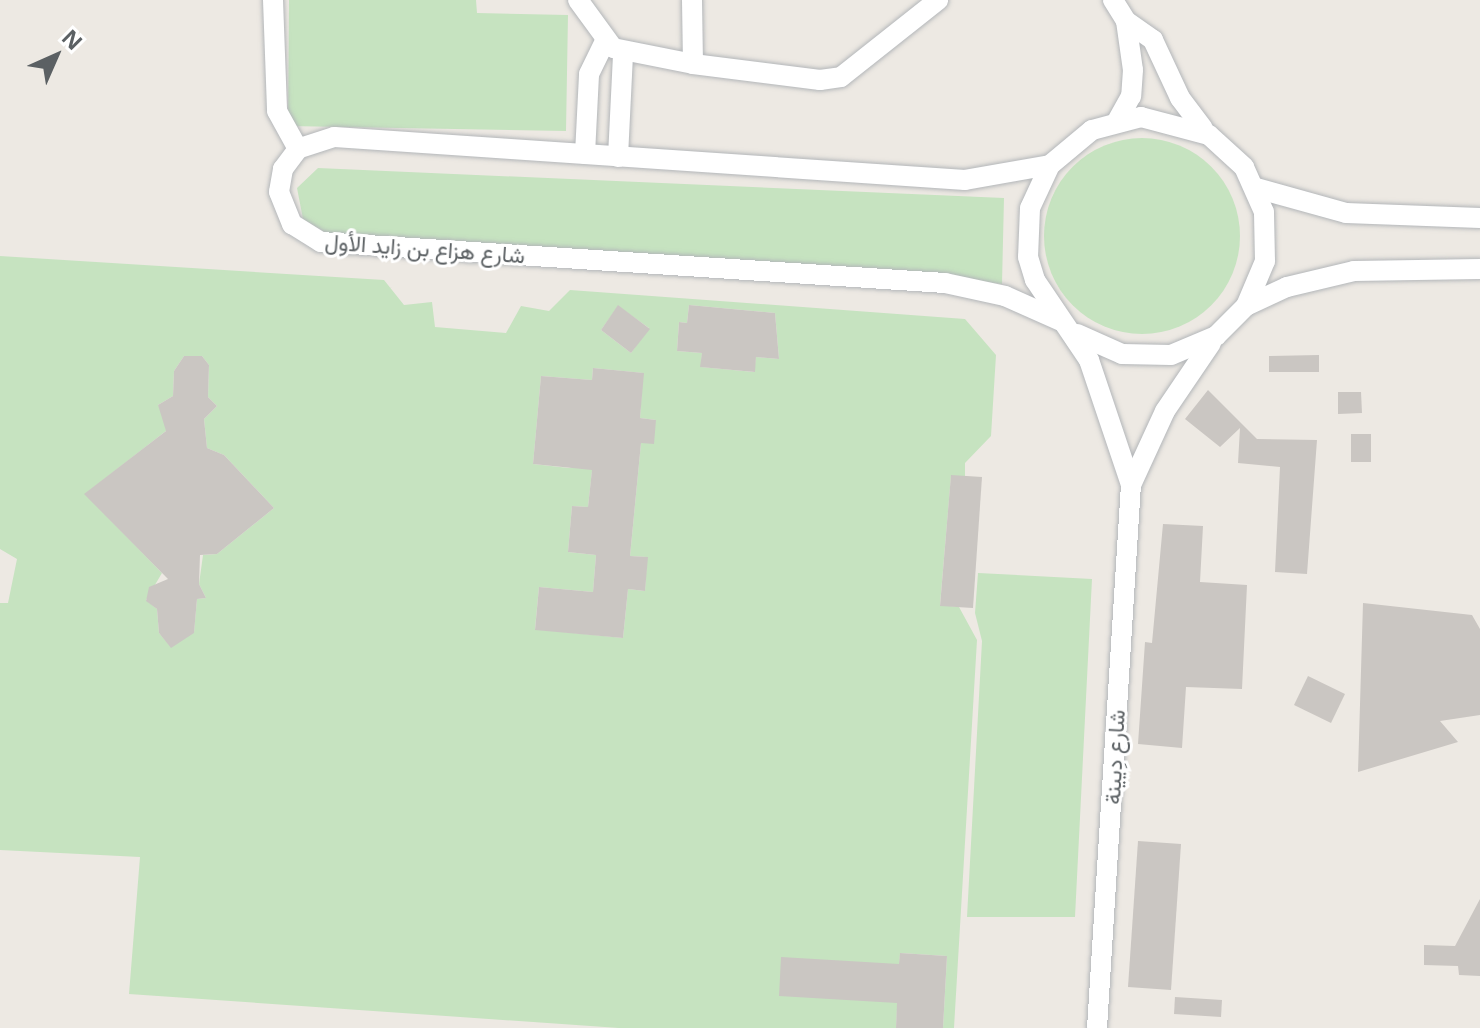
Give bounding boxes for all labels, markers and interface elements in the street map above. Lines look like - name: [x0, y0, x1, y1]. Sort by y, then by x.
- north arrow: [16, 16, 96, 96]
- text: N: [56, 22, 90, 56]
- street label: شارع هزاع بن زايد الأول: [324, 228, 526, 268]
- street label: شارع دِيينة: [1098, 709, 1130, 805]

